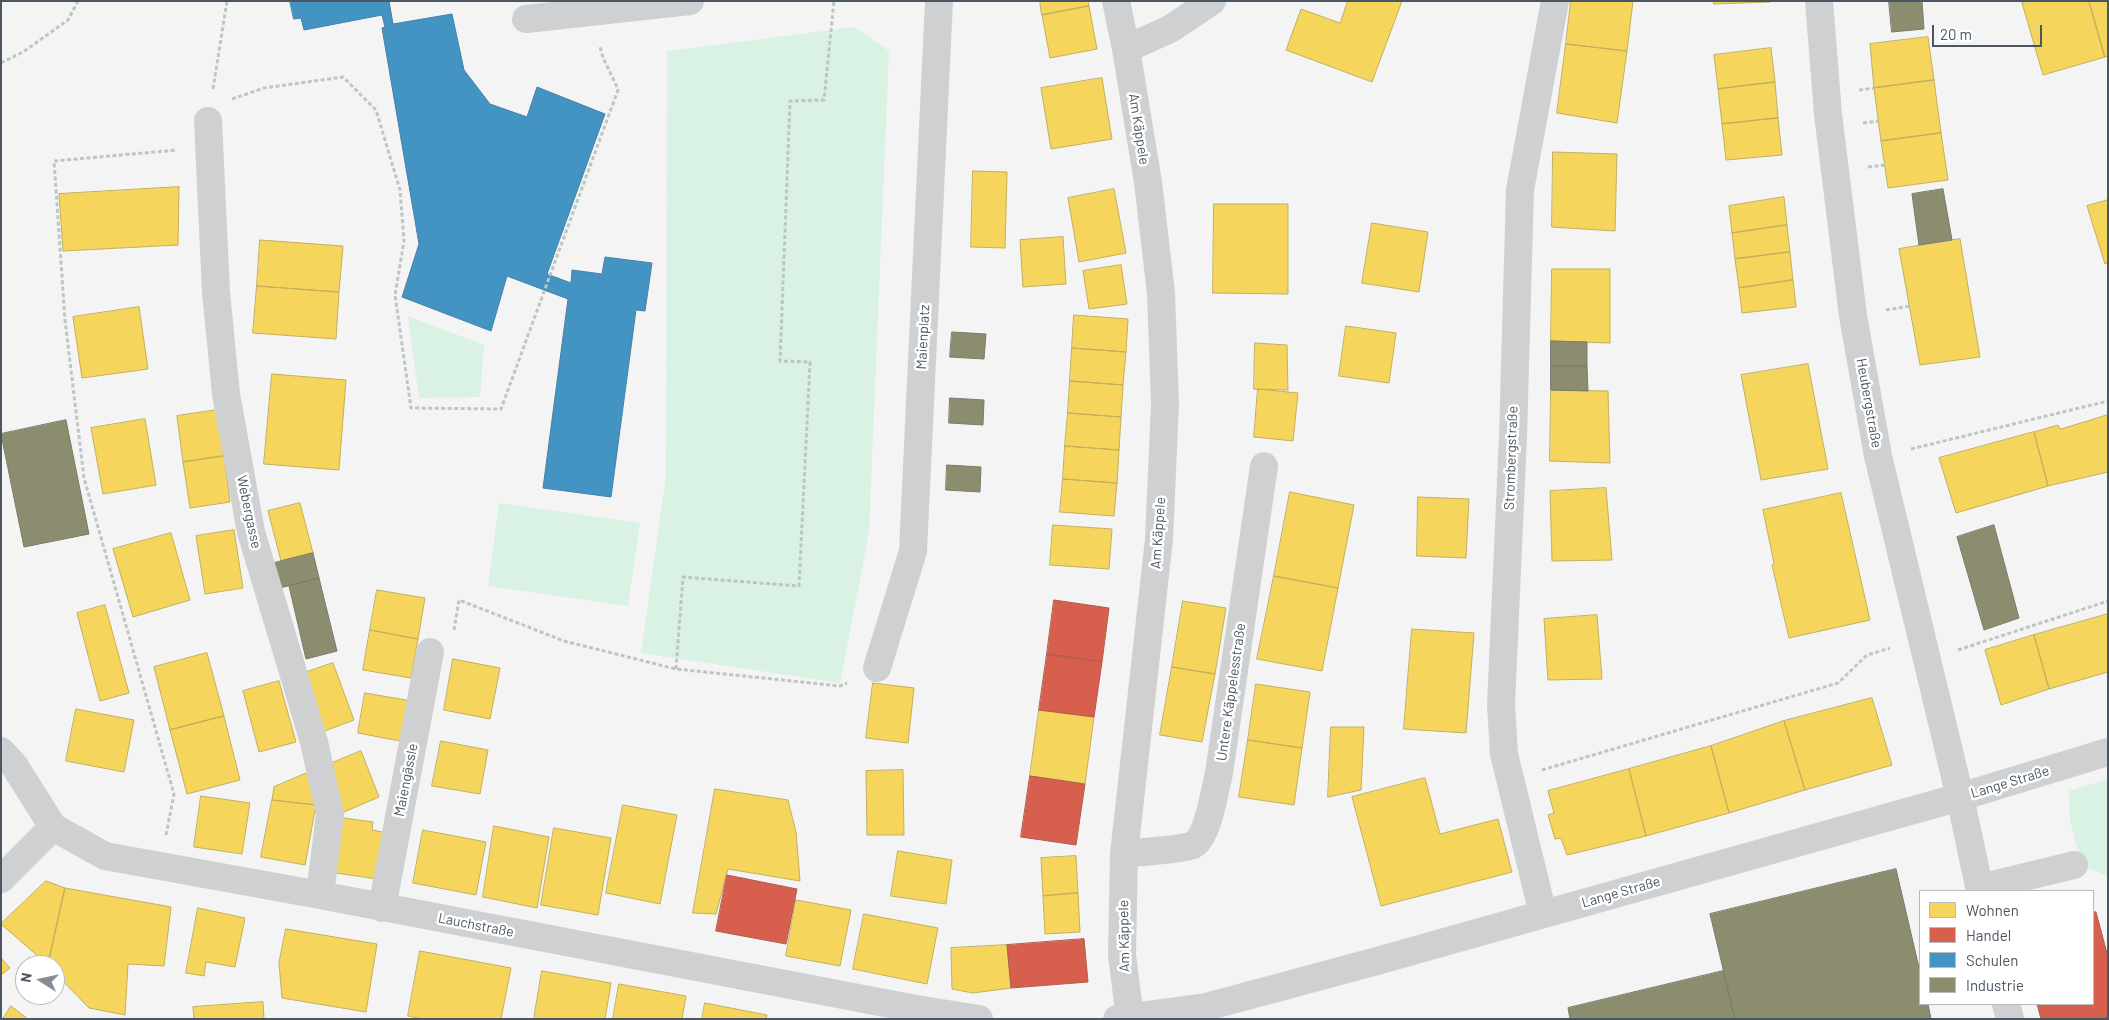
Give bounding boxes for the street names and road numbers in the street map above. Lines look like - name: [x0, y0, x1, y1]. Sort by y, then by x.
- street label: Am Käppele: [1125, 92, 1153, 166]
- street label: Maienplatz: [913, 304, 933, 370]
- street label: Heubergstraße: [1853, 357, 1885, 449]
- street label: Strombergstraße: [1501, 406, 1521, 510]
- street label: Webergasse: [233, 474, 265, 550]
- street label: Am Käppele: [1147, 496, 1169, 570]
- street label: Untere Käppelesstraße: [1213, 622, 1249, 762]
- street label: Maiengässle: [391, 742, 421, 818]
- street label: Lange Straße: [1969, 762, 2051, 802]
- street label: Lange Straße: [1580, 873, 1662, 911]
- street label: Am Käppele: [1115, 900, 1133, 972]
- street label: Lauchstraße: [437, 909, 515, 941]

